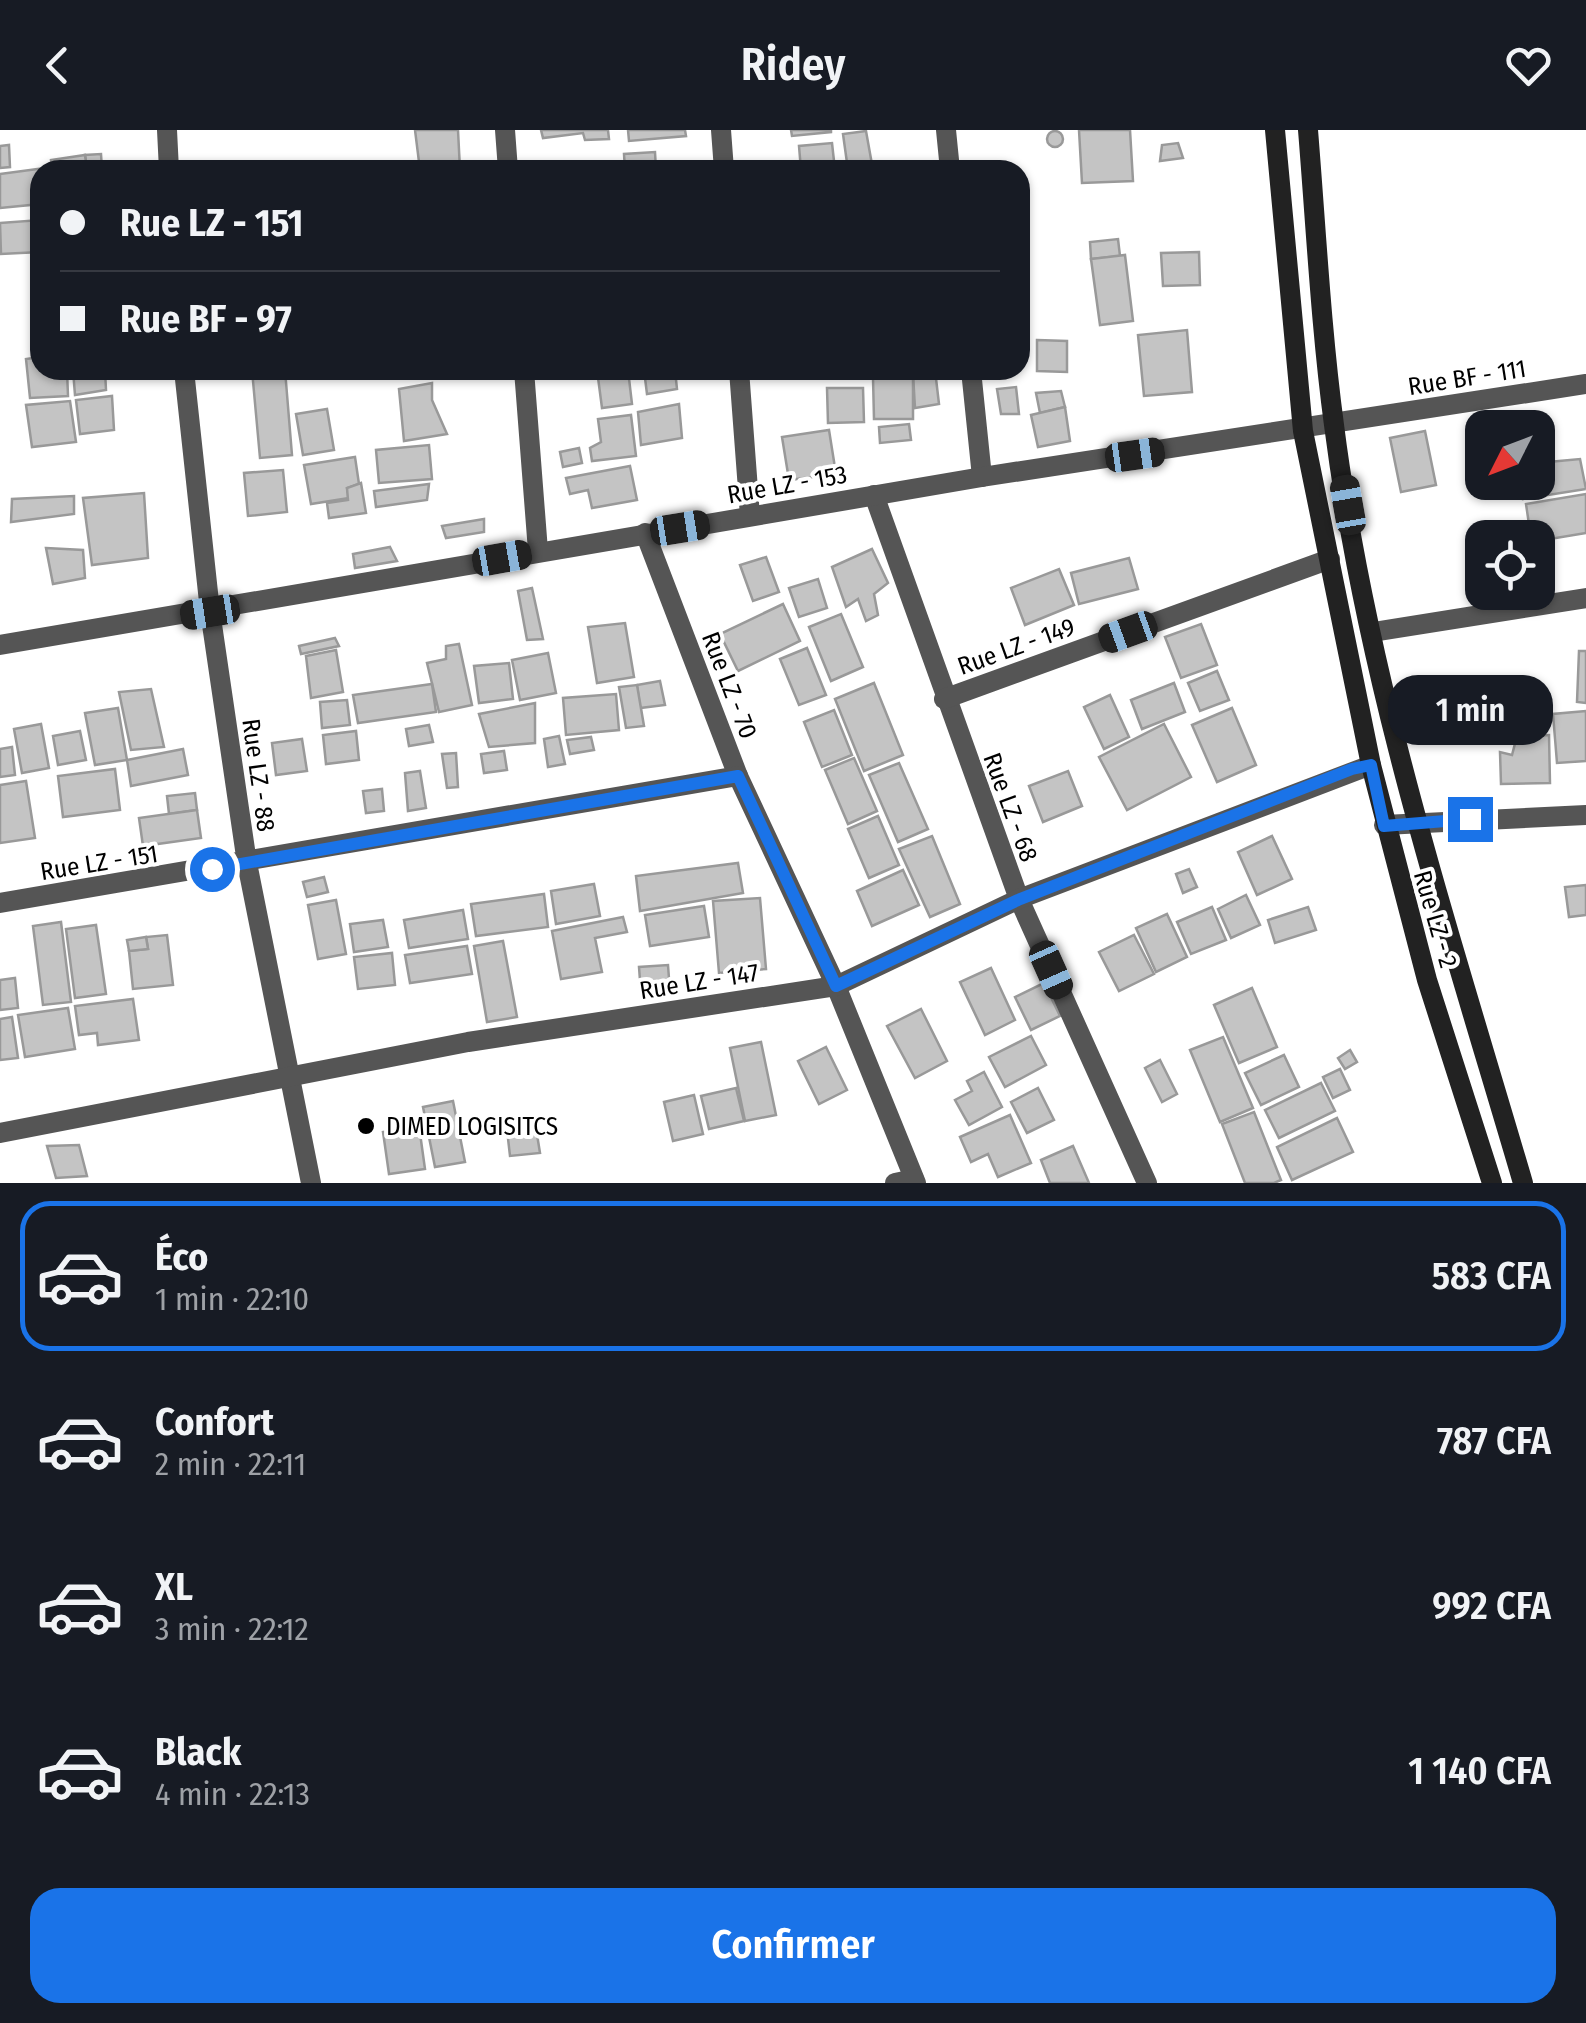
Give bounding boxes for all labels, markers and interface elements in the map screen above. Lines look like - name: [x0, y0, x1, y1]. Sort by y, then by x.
- icon: back: [30, 38, 85, 93]
- text: Ridey: [741, 38, 845, 92]
- icon: heart: [1501, 38, 1556, 93]
- text: Rue LZ - 151: [120, 200, 303, 246]
- text: Rue BF - 97: [120, 296, 292, 342]
- street label: Rue BF - 111: [1406, 354, 1528, 402]
- north arrow: [1465, 410, 1555, 500]
- map controls: [1465, 410, 1555, 610]
- car: [1103, 436, 1167, 474]
- street label: Rue LZ - 153: [725, 460, 849, 510]
- car: [1328, 473, 1368, 537]
- car: [648, 508, 712, 548]
- button: locate: [1465, 520, 1555, 610]
- car: [470, 538, 534, 578]
- car: [178, 592, 242, 632]
- car: [1095, 608, 1161, 656]
- street label: Rue LZ - 149: [954, 612, 1079, 682]
- street label: Rue LZ - 70: [695, 628, 763, 743]
- callout: 1 min: [1388, 674, 1552, 744]
- text: 1 min: [1436, 691, 1505, 729]
- street label: Rue LZ - 88: [235, 717, 281, 834]
- street label: Rue LZ - 68: [977, 749, 1044, 866]
- route end: [1448, 797, 1493, 842]
- street label: Rue LZ - 151: [38, 839, 160, 887]
- route start: [190, 847, 235, 892]
- street label: Rue LZ - 2: [1407, 867, 1463, 971]
- car: [1025, 936, 1077, 1004]
- street label: Rue LZ - 147: [637, 958, 761, 1006]
- place label: DIMED LOGISITCS: [386, 1112, 558, 1142]
- marker: DIMED LOGISITCS: [355, 1115, 377, 1137]
- icon: car: [35, 1231, 125, 1321]
- text: Éco: [155, 1234, 208, 1280]
- text: 583 CFA: [1432, 1253, 1551, 1299]
- text: 1 min · 22:10: [155, 1280, 309, 1318]
- icon: car: [35, 1396, 125, 1486]
- text: Confort: [155, 1399, 274, 1445]
- text: 787 CFA: [1437, 1418, 1551, 1464]
- text: 2 min · 22:11: [155, 1445, 306, 1483]
- icon: car: [35, 1561, 125, 1651]
- text: XL: [155, 1564, 193, 1610]
- text: 992 CFA: [1432, 1583, 1551, 1629]
- text: 3 min · 22:12: [155, 1610, 309, 1648]
- icon: car: [35, 1726, 125, 1816]
- text: Black: [155, 1729, 241, 1775]
- text: 1 140 CFA: [1408, 1748, 1551, 1794]
- text: 4 min · 22:13: [155, 1775, 310, 1813]
- button: Confirmer: [30, 1888, 1556, 2003]

